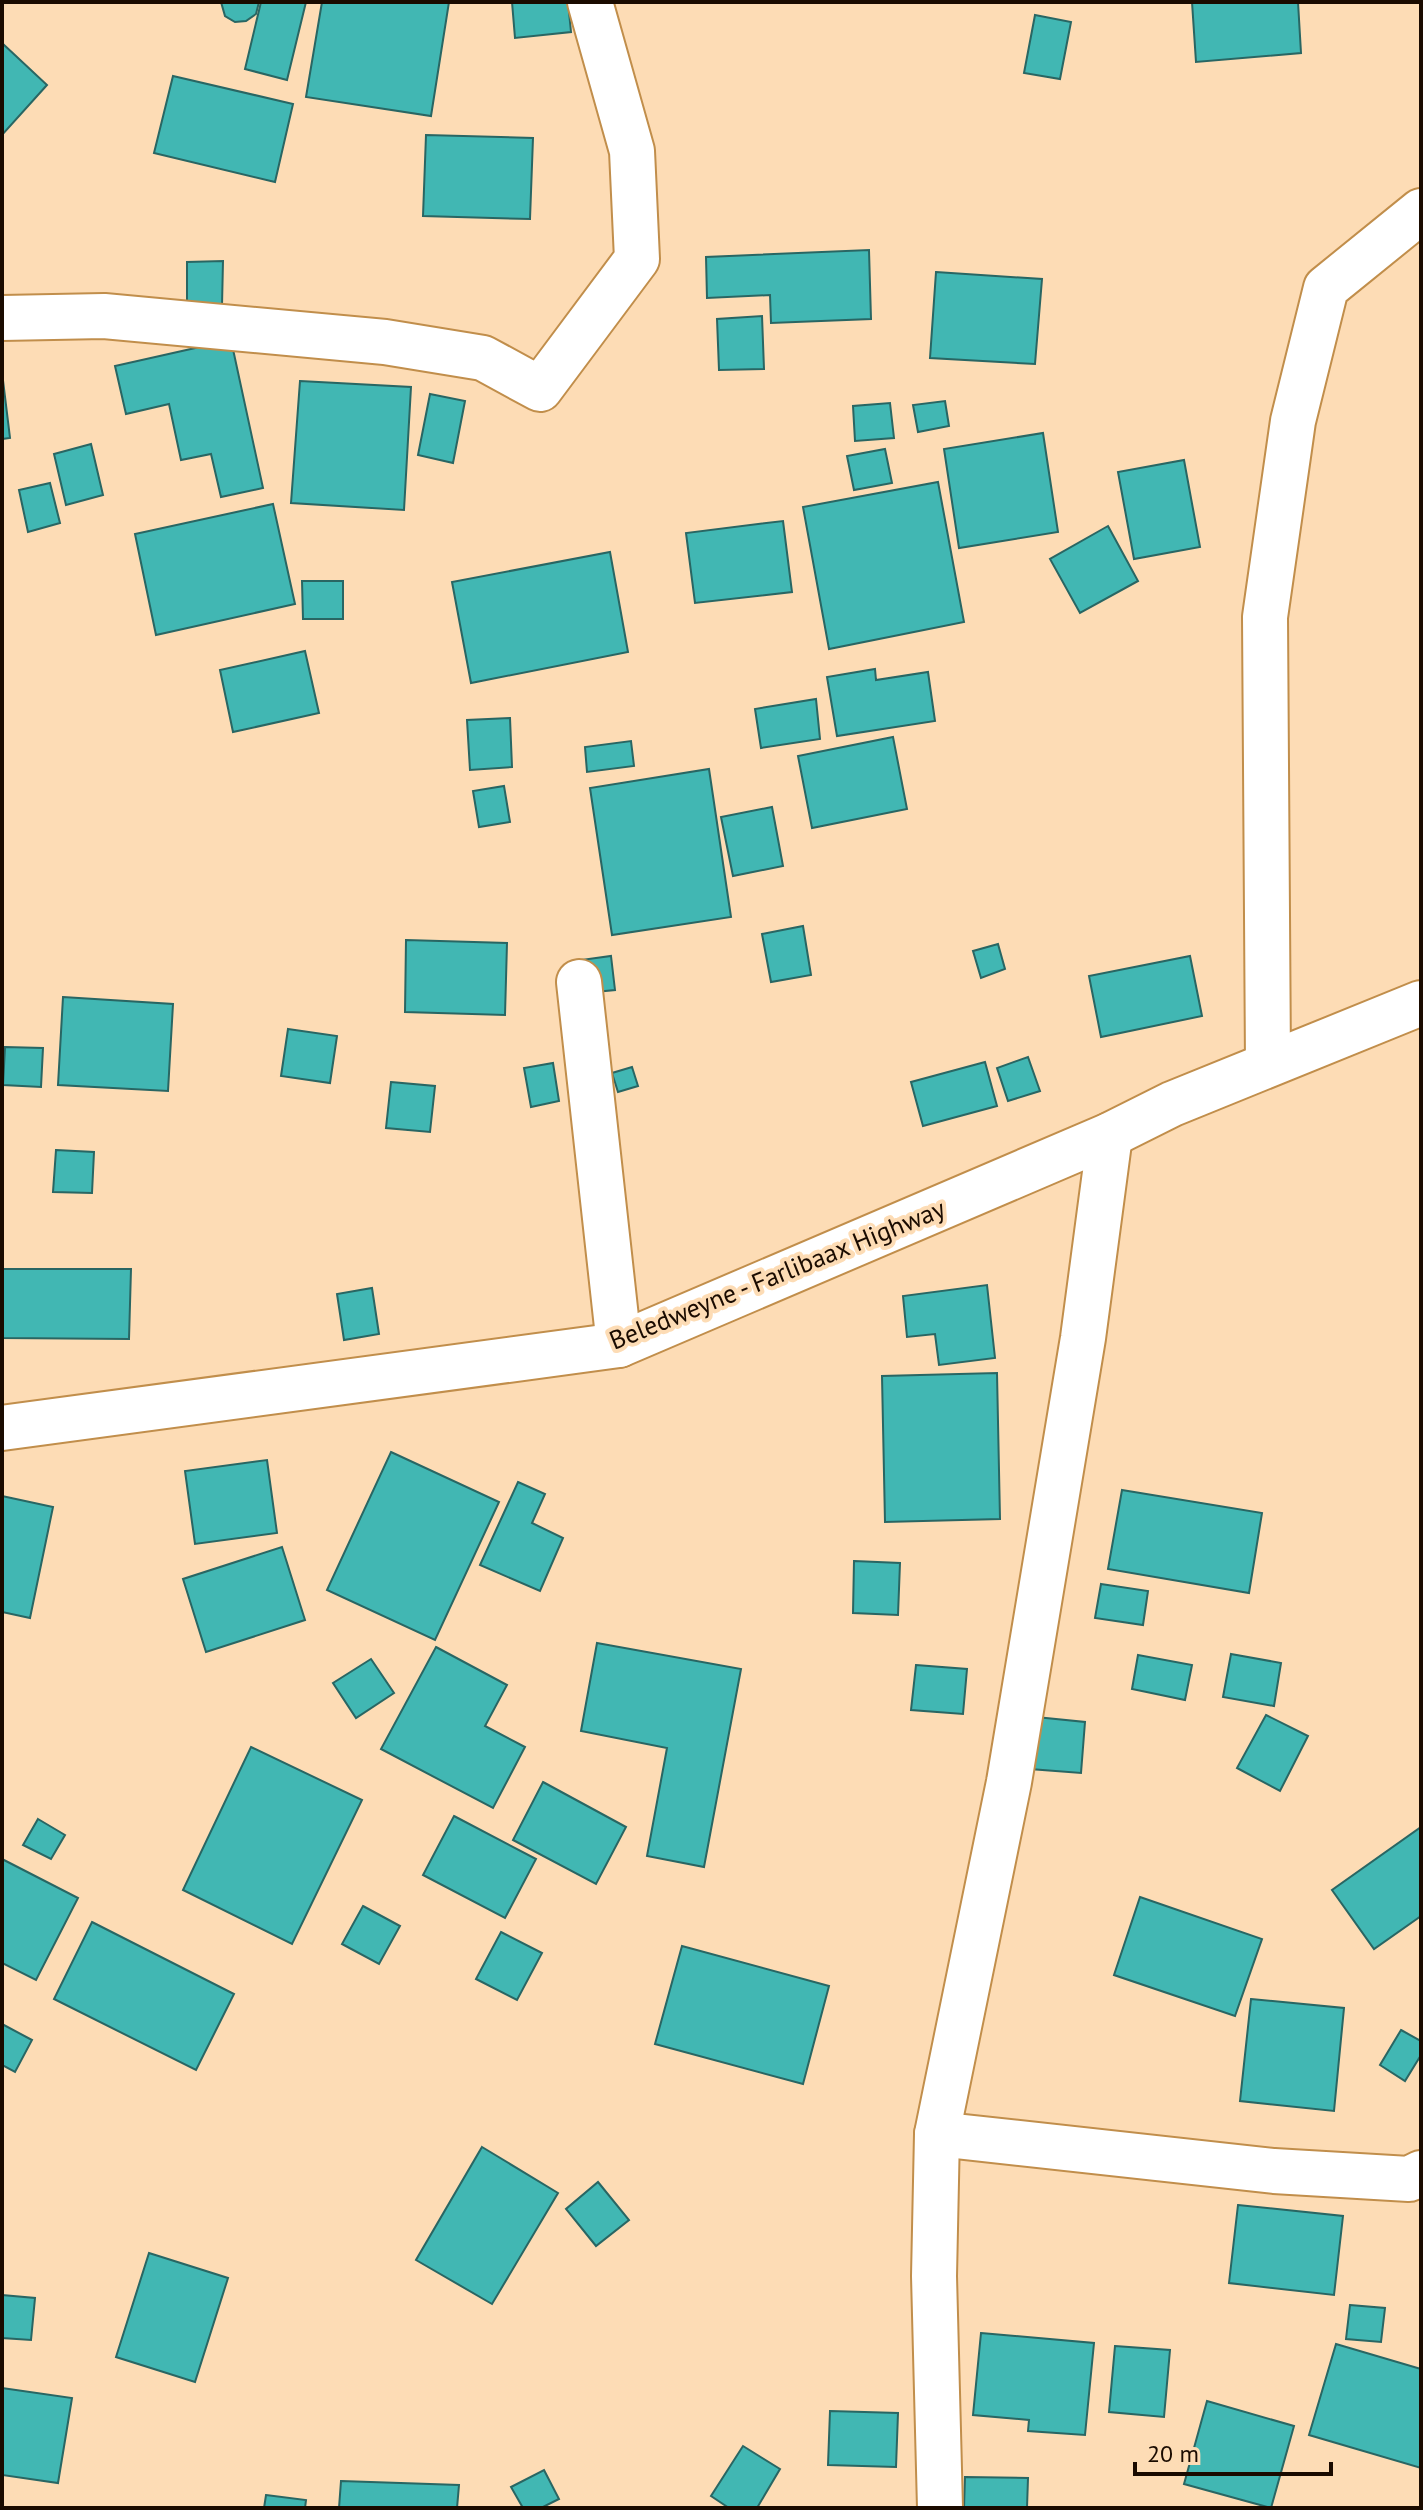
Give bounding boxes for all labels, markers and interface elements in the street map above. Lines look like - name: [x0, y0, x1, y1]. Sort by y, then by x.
- street label: Beledweyne - Farlibaax Highway: [604, 1191, 950, 1357]
- scale bar: [1135, 2426, 1331, 2476]
- text: 20 m: [1147, 2438, 1199, 2469]

